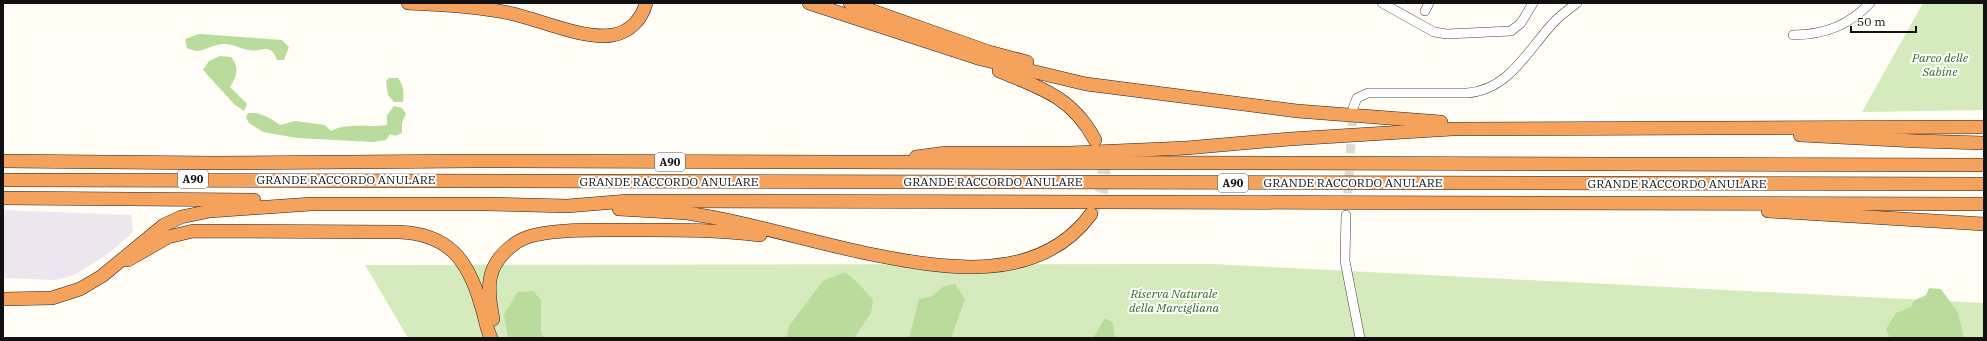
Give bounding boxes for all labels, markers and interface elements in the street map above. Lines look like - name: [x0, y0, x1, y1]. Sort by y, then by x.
- scale bar: [1851, 8, 1916, 34]
- text: 50 m: [1857, 14, 1886, 29]
- park label: Parco delle Sabine: [1911, 50, 1969, 79]
- road number: A90: [655, 153, 685, 171]
- road number: A90: [178, 170, 208, 188]
- street label: GRANDE RACCORDO ANULARE: [257, 172, 435, 187]
- street label: GRANDE RACCORDO ANULARE: [580, 174, 758, 189]
- street label: GRANDE RACCORDO ANULARE: [904, 174, 1082, 189]
- road number: A90: [1218, 174, 1248, 192]
- street label: GRANDE RACCORDO ANULARE: [1264, 175, 1442, 190]
- street label: GRANDE RACCORDO ANULARE: [1588, 176, 1766, 191]
- park label: Riserva Naturale della Marcigliana: [1129, 286, 1220, 315]

